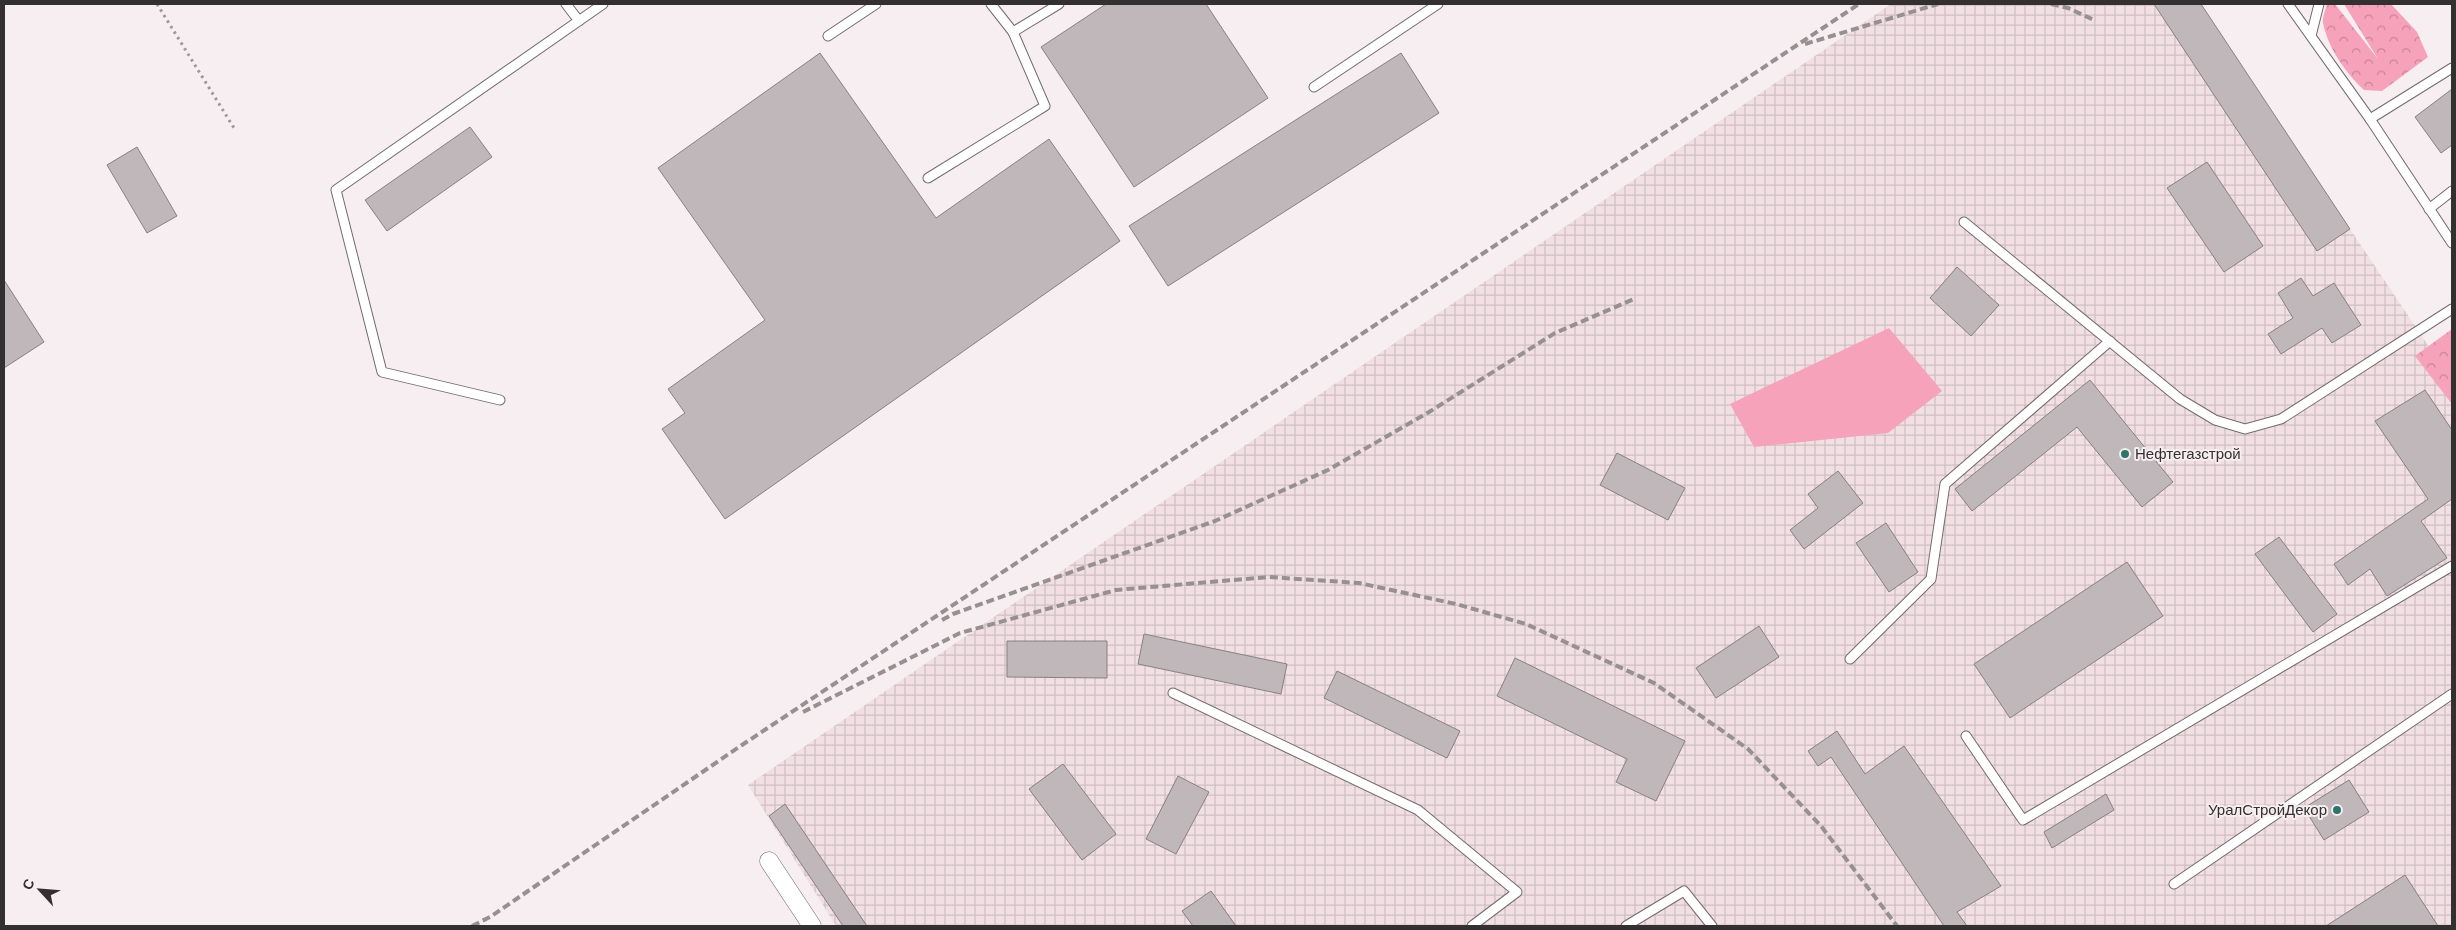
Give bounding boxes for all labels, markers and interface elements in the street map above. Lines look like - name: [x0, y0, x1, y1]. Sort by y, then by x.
- place label: Нефтегазстрой: [2135, 444, 2241, 464]
- marker: Нефтегазстрой: [2119, 448, 2131, 460]
- place label: УралСтройДекор: [2208, 800, 2327, 820]
- marker: УралСтройДекор: [2331, 804, 2343, 816]
- north arrow: [15, 865, 65, 915]
- text: С: [18, 876, 39, 893]

